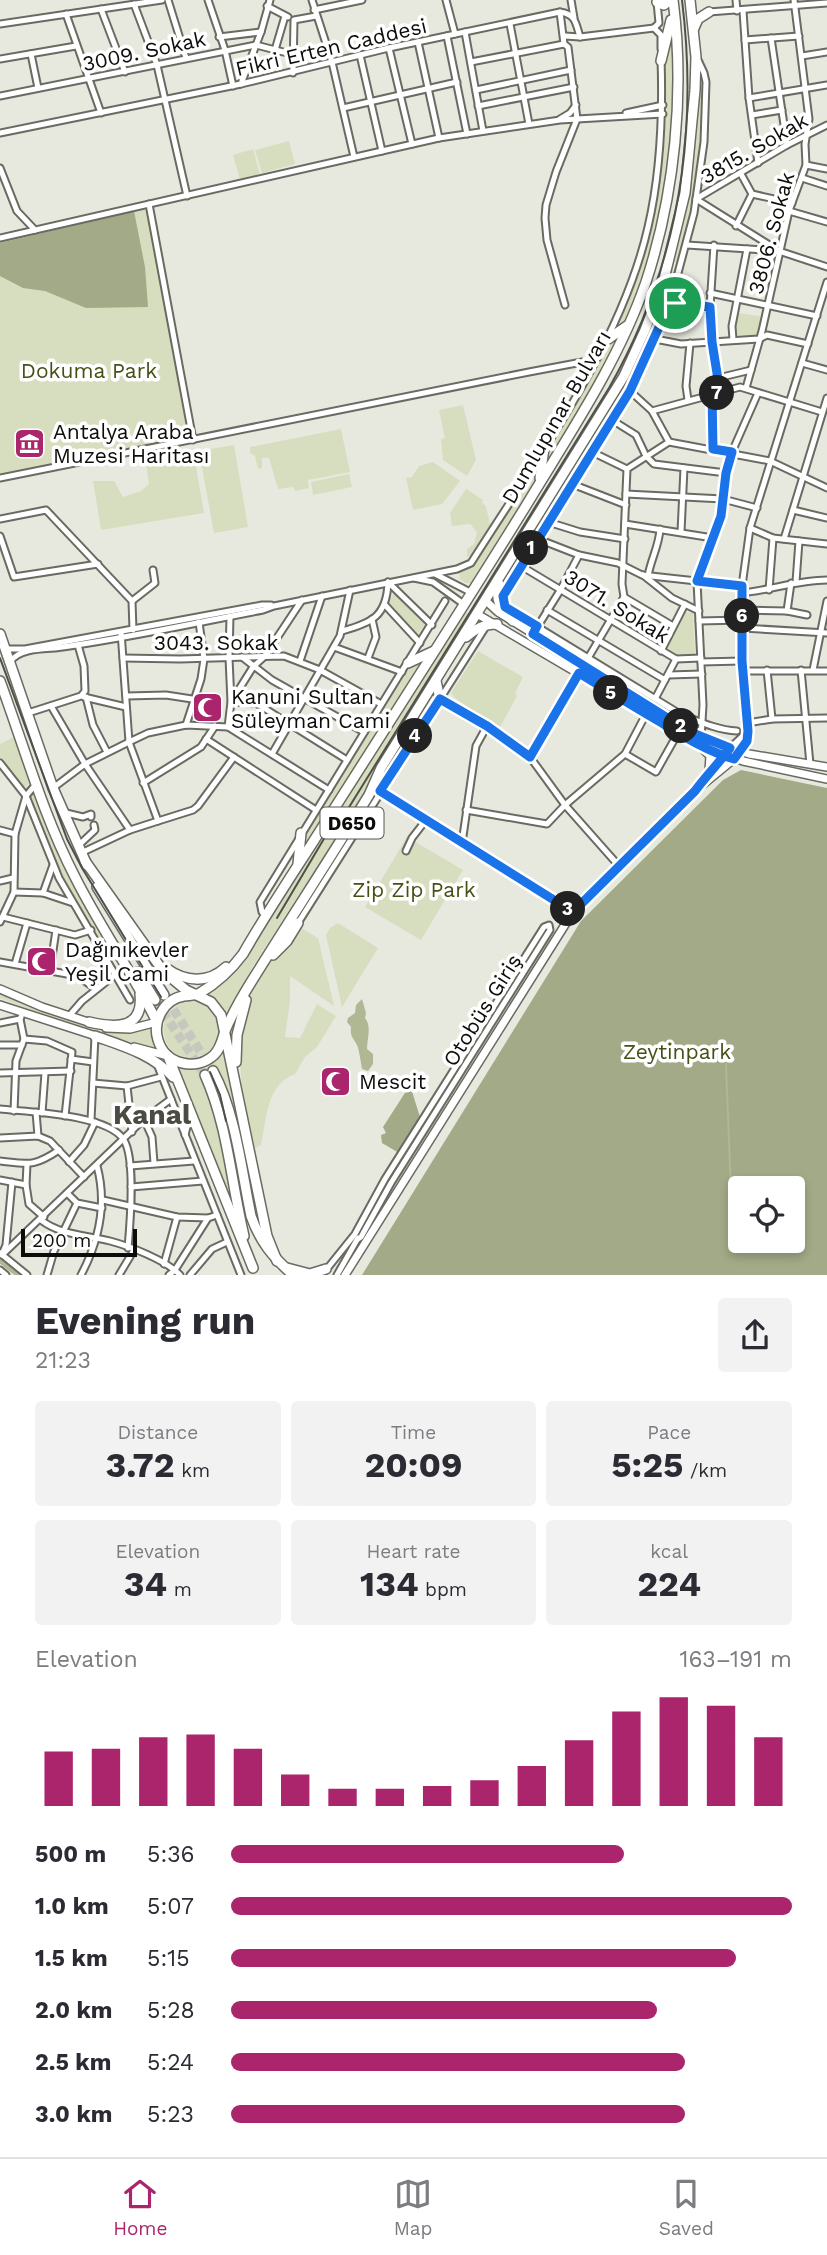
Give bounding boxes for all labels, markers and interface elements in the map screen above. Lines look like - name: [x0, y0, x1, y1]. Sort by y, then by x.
- street label: Fikri Erten Caddesi: [233, 13, 429, 81]
- street label: 3009. Sokak: [80, 26, 208, 76]
- street label: 3815. Sokak: [696, 107, 812, 189]
- street label: 3806. Sokak: [743, 169, 799, 297]
- pin: [645, 273, 705, 333]
- icon: arrive: [656, 284, 694, 322]
- street label: Dumlupınar Bulvarı: [496, 326, 616, 508]
- park label: Dokuma Park: [21, 358, 157, 383]
- pin: 7: [700, 376, 734, 410]
- text: 7: [711, 381, 722, 404]
- place label: Antalya Araba Muzesi Haritası: [53, 419, 209, 468]
- museum icon: Antalya Araba Muzesi Haritası: [13, 426, 47, 460]
- pin: 1: [514, 530, 548, 566]
- text: 1: [526, 536, 535, 559]
- street label: 3071. Sokak: [560, 564, 674, 648]
- pin: 6: [724, 598, 760, 634]
- text: 6: [736, 604, 747, 627]
- street label: 3043. Sokak: [154, 630, 278, 655]
- pin: 5: [594, 676, 628, 710]
- text: 5: [605, 681, 616, 704]
- place label: Kanuni Sultan Süleyman Cami: [231, 684, 390, 733]
- mosque icon: Kanuni Sultan Süleyman Cami: [191, 691, 225, 725]
- pin: 2: [664, 708, 698, 744]
- text: 2: [675, 714, 686, 737]
- pin: 4: [398, 718, 432, 754]
- text: 4: [408, 724, 421, 747]
- road number: D650: [320, 808, 384, 838]
- park label: Zip Zip Park: [352, 877, 476, 902]
- pin: 3: [550, 892, 586, 926]
- text: 3: [562, 897, 573, 920]
- place label: Dağınıkevler Yeşil Cami: [65, 937, 189, 986]
- mosque icon: Dağınıkevler Yeşil Cami: [25, 944, 59, 978]
- street label: Otobüs Giriş: [438, 949, 526, 1071]
- park label: Zeytinpark: [623, 1039, 731, 1064]
- mosque icon: Mescit: [319, 1064, 353, 1098]
- place label: Mescit: [359, 1069, 426, 1094]
- district label: Kanal: [113, 1098, 192, 1131]
- map controls: [728, 1176, 805, 1253]
- button: locate: [728, 1176, 805, 1253]
- scale bar: [21, 1226, 136, 1258]
- text: 200 m: [32, 1229, 91, 1252]
- button: share: [718, 1298, 792, 1372]
- text: Evening run: [35, 1299, 255, 1343]
- text: 21:23: [35, 1347, 91, 1374]
- text: Distance: [117, 1421, 198, 1444]
- text: Time: [391, 1421, 436, 1444]
- text: Pace: [647, 1421, 691, 1444]
- text: 3.72: [106, 1444, 175, 1486]
- text: 20:09: [364, 1444, 463, 1486]
- text: 5:25: [611, 1444, 683, 1486]
- text: km: [175, 1459, 210, 1482]
- text: /km: [683, 1459, 727, 1482]
- text: Elevation: [115, 1540, 200, 1563]
- text: Heart rate: [367, 1540, 460, 1563]
- text: kcal: [650, 1540, 688, 1563]
- text: 34: [124, 1563, 167, 1605]
- text: 134: [360, 1563, 419, 1605]
- text: 224: [637, 1563, 701, 1605]
- text: m: [167, 1578, 192, 1601]
- text: bpm: [419, 1578, 467, 1601]
- text: Elevation: [35, 1646, 138, 1673]
- text: 163–191 m: [679, 1646, 792, 1673]
- text: 500 m: [35, 1841, 106, 1868]
- text: 5:36: [147, 1841, 195, 1868]
- text: 1.0 km: [35, 1893, 109, 1920]
- text: 5:07: [147, 1893, 194, 1920]
- text: 1.5 km: [35, 1945, 108, 1972]
- text: 5:15: [147, 1945, 190, 1972]
- text: 2.0 km: [35, 1997, 113, 2024]
- text: 5:28: [147, 1997, 195, 2024]
- text: 2.5 km: [35, 2049, 111, 2076]
- text: 5:24: [147, 2049, 194, 2076]
- text: 3.0 km: [35, 2101, 112, 2128]
- text: 5:23: [147, 2101, 194, 2128]
- tab: Home: [113, 2175, 167, 2240]
- tab: Map: [394, 2175, 432, 2240]
- tab: Saved: [659, 2175, 714, 2240]

